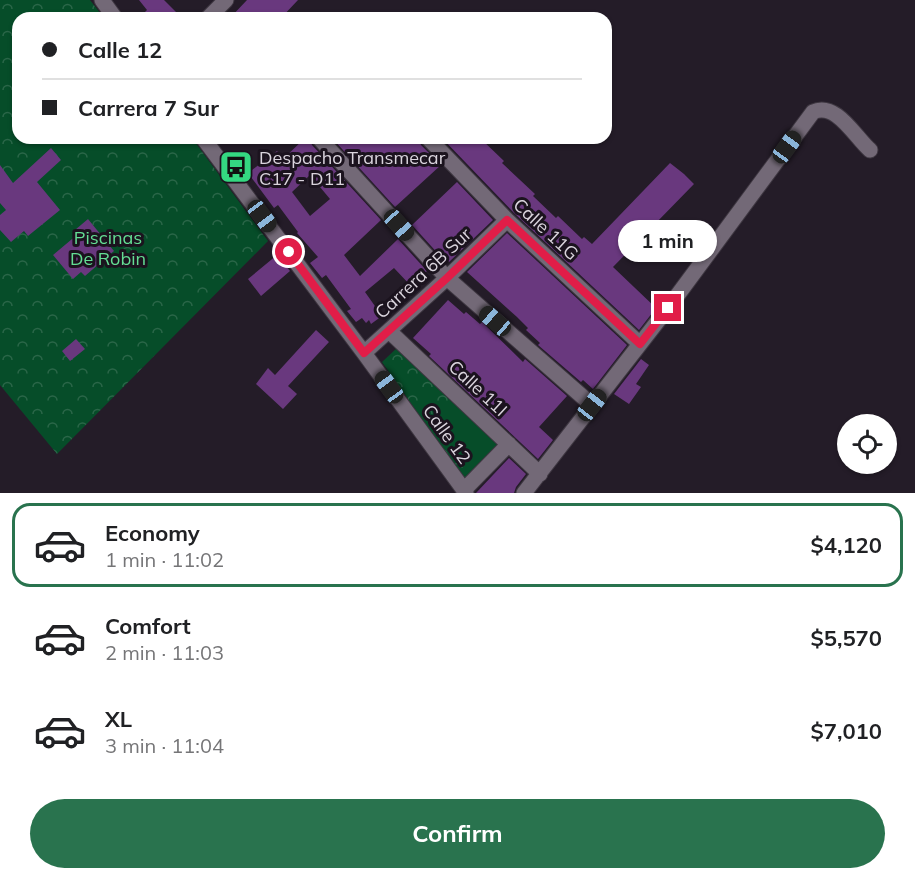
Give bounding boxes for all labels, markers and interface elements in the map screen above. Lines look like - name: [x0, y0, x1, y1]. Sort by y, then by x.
- text: Calle 12: [78, 36, 162, 64]
- text: Carrera 7 Sur: [78, 94, 219, 122]
- car: [769, 127, 805, 167]
- place label: Despacho Transmecar C17 - D11: [259, 146, 446, 190]
- bus stop icon: Despacho Transmecar C17 - D11: [218, 149, 254, 185]
- street label: Calle 11G: [509, 193, 583, 265]
- car: [244, 196, 280, 236]
- car: [380, 206, 418, 244]
- callout: 1 min: [618, 221, 718, 263]
- street label: Carrera 6B Sur: [370, 222, 476, 323]
- park label: Piscinas De Robin: [70, 226, 146, 270]
- text: 1 min: [641, 228, 694, 253]
- route start: [275, 238, 302, 265]
- route end: [654, 294, 681, 321]
- car: [476, 302, 514, 340]
- street label: Calle 11I: [444, 355, 512, 421]
- car: [371, 367, 407, 407]
- car: [574, 385, 610, 425]
- street label: Calle 12: [418, 400, 476, 468]
- map controls: [837, 414, 897, 474]
- button: locate: [837, 414, 897, 474]
- icon: car: [33, 518, 87, 572]
- text: Economy: [105, 519, 200, 547]
- text: $4,120: [811, 531, 882, 559]
- text: 1 min · 11:02: [105, 547, 224, 572]
- icon: car: [33, 611, 87, 665]
- text: Comfort: [105, 612, 191, 640]
- text: $5,570: [811, 624, 882, 652]
- text: 2 min · 11:03: [105, 640, 224, 665]
- icon: car: [33, 704, 87, 758]
- text: XL: [105, 705, 132, 733]
- text: $7,010: [811, 717, 882, 745]
- text: 3 min · 11:04: [105, 733, 224, 758]
- button: Confirm: [30, 799, 885, 868]

